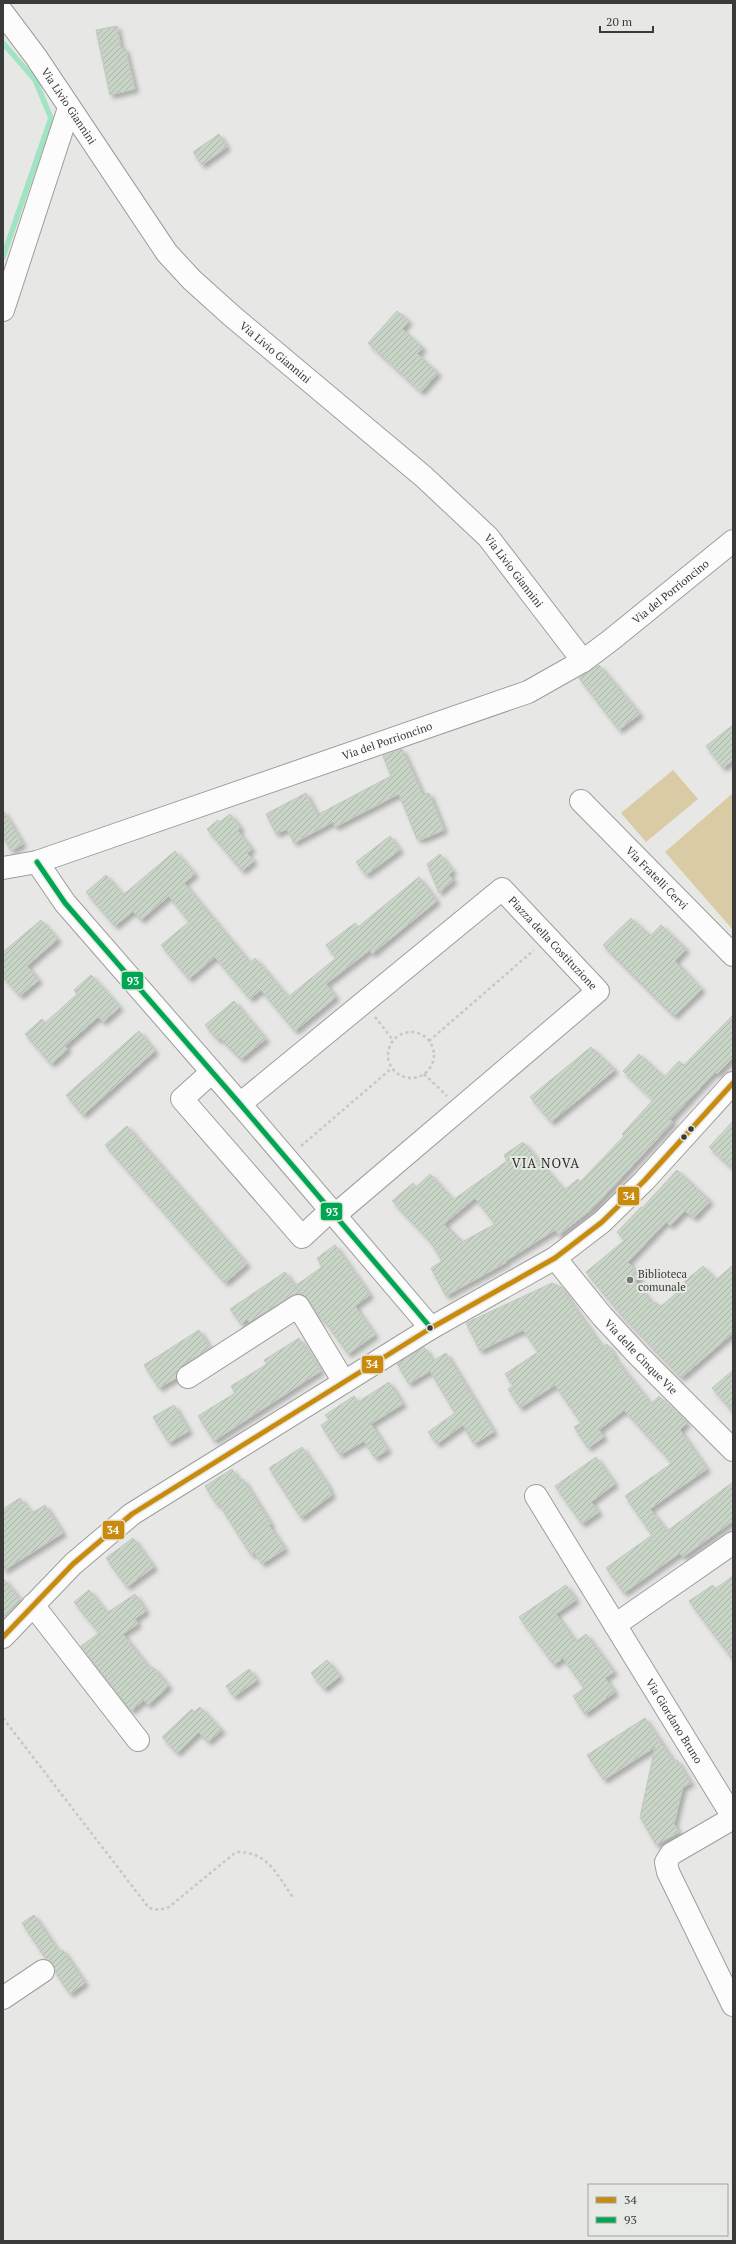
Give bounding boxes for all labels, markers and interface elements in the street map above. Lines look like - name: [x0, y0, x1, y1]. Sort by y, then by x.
- scale bar: [600, 8, 653, 34]
- text: 20 m: [606, 14, 633, 29]
- street label: Via Livio Giannini: [38, 65, 99, 147]
- street label: Via Livio Giannini: [237, 318, 314, 386]
- street label: Via Livio Giannini: [481, 531, 546, 610]
- street label: Via del Porrioncino: [629, 556, 712, 627]
- street label: Via del Porrioncino: [340, 719, 434, 763]
- street label: Via Fratelli Cervi: [623, 843, 691, 912]
- street label: Piazza della Costituzione: [505, 893, 600, 993]
- line badge: 93: [121, 971, 144, 990]
- text: 93: [127, 974, 139, 988]
- unlabelled marker: [686, 1124, 696, 1134]
- unlabelled marker: [679, 1132, 689, 1142]
- district label: VIA NOVA: [512, 1154, 580, 1172]
- line badge: 34: [617, 1186, 640, 1206]
- text: 34: [623, 1189, 636, 1203]
- line badge: 93: [320, 1202, 343, 1221]
- text: 93: [326, 1205, 338, 1219]
- place label: Biblioteca comunale: [638, 1267, 687, 1294]
- marker: Biblioteca comunale: [625, 1275, 635, 1285]
- street label: Via delle Cinque Vie: [601, 1316, 681, 1398]
- unlabelled marker: [425, 1323, 435, 1333]
- line badge: 34: [361, 1355, 384, 1374]
- text: 34: [366, 1357, 379, 1371]
- line badge: 34: [102, 1520, 125, 1540]
- text: 34: [107, 1523, 120, 1537]
- street label: Via Giordano Bruno: [643, 1676, 705, 1766]
- legend: [588, 2184, 728, 2236]
- text: 34: [624, 2192, 637, 2207]
- text: 93: [624, 2212, 637, 2227]

